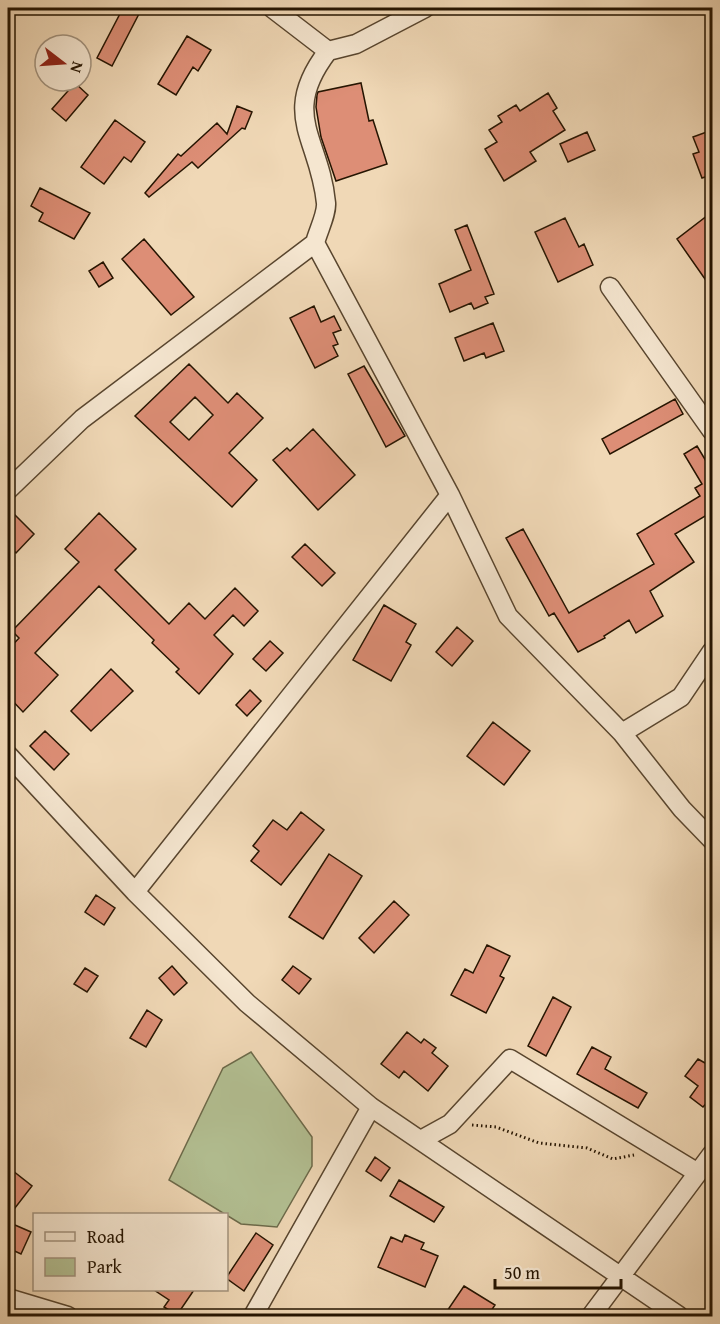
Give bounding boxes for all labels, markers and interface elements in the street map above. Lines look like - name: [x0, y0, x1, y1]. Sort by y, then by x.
- north arrow: [33, 33, 93, 93]
- text: N: [64, 59, 90, 76]
- legend: [33, 1213, 228, 1291]
- text: Road: [87, 1223, 125, 1250]
- scale bar: [495, 1252, 621, 1290]
- text: Park: [87, 1253, 123, 1280]
- text: 50 m: [504, 1259, 540, 1286]

